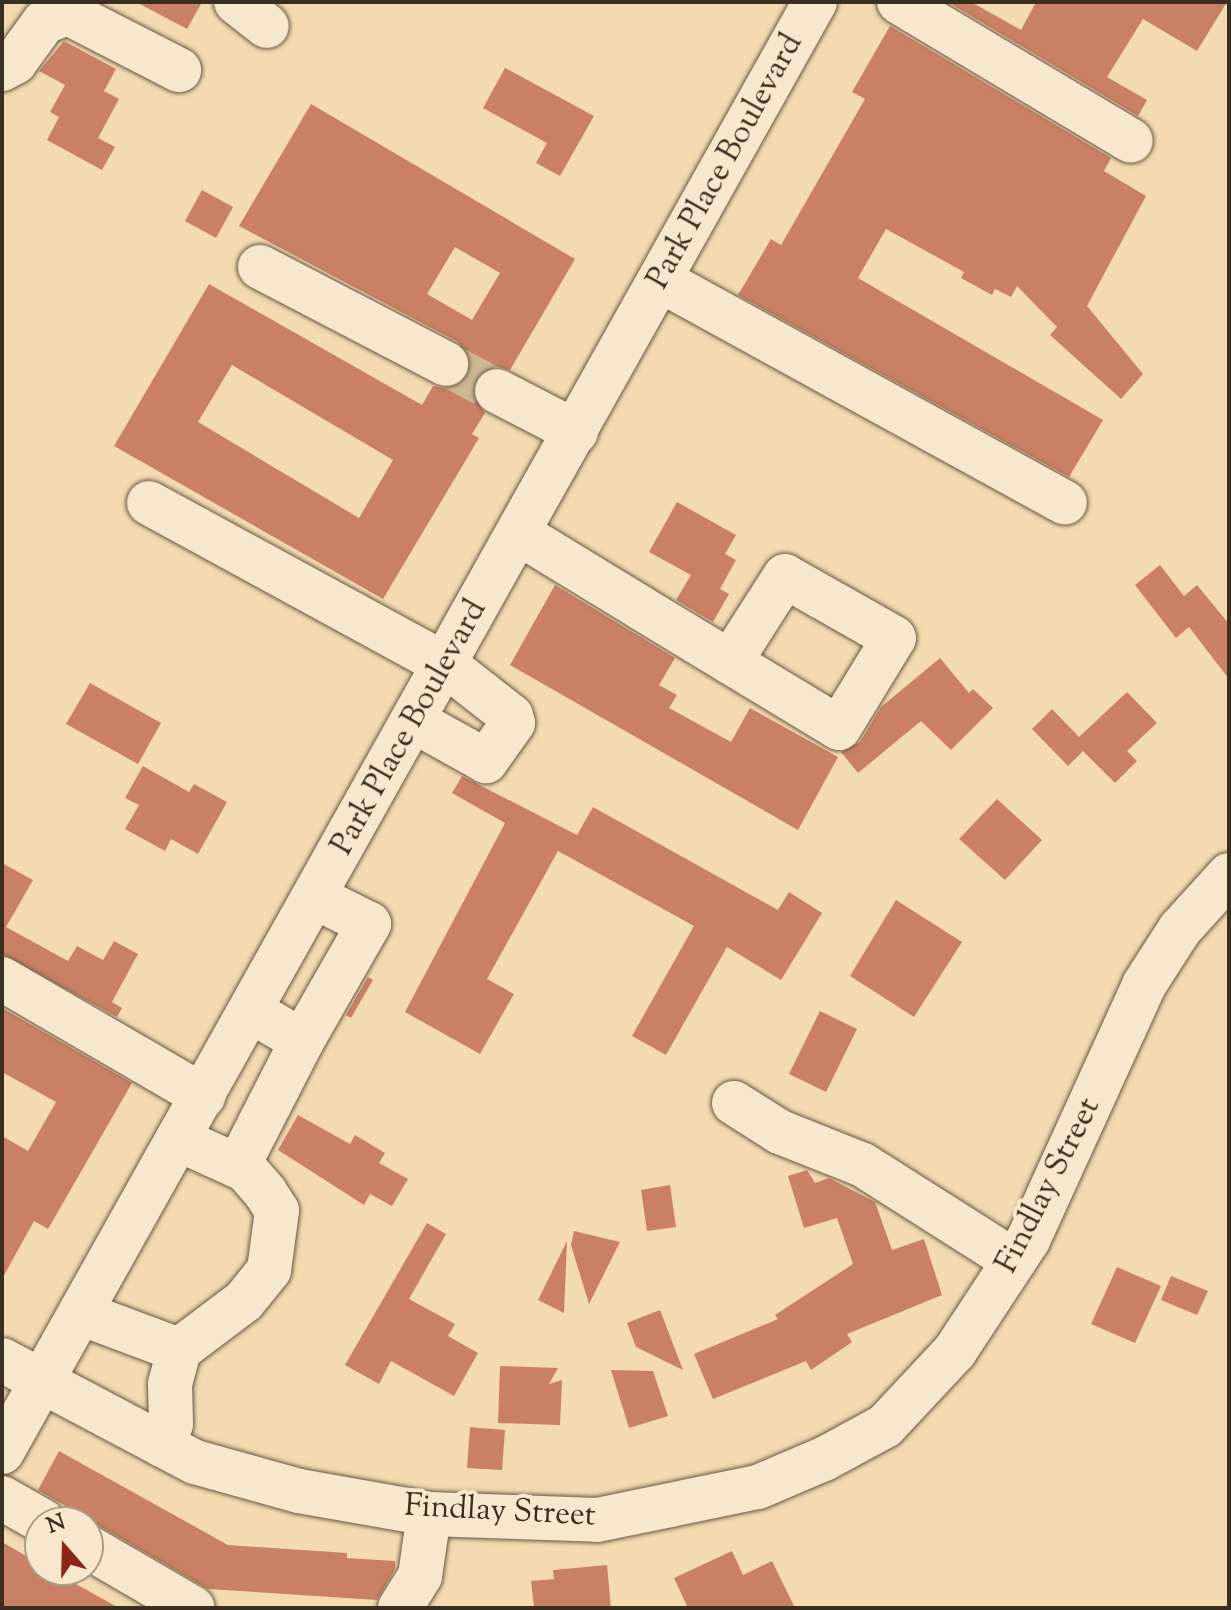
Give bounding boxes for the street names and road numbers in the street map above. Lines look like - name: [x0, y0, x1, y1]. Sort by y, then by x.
- street label: Park Place Boulevard: [640, 28, 812, 296]
- street label: Park Place Boulevard: [324, 594, 496, 862]
- street label: Findlay Street: [988, 1092, 1110, 1280]
- street label: Findlay Street: [403, 1488, 597, 1536]

